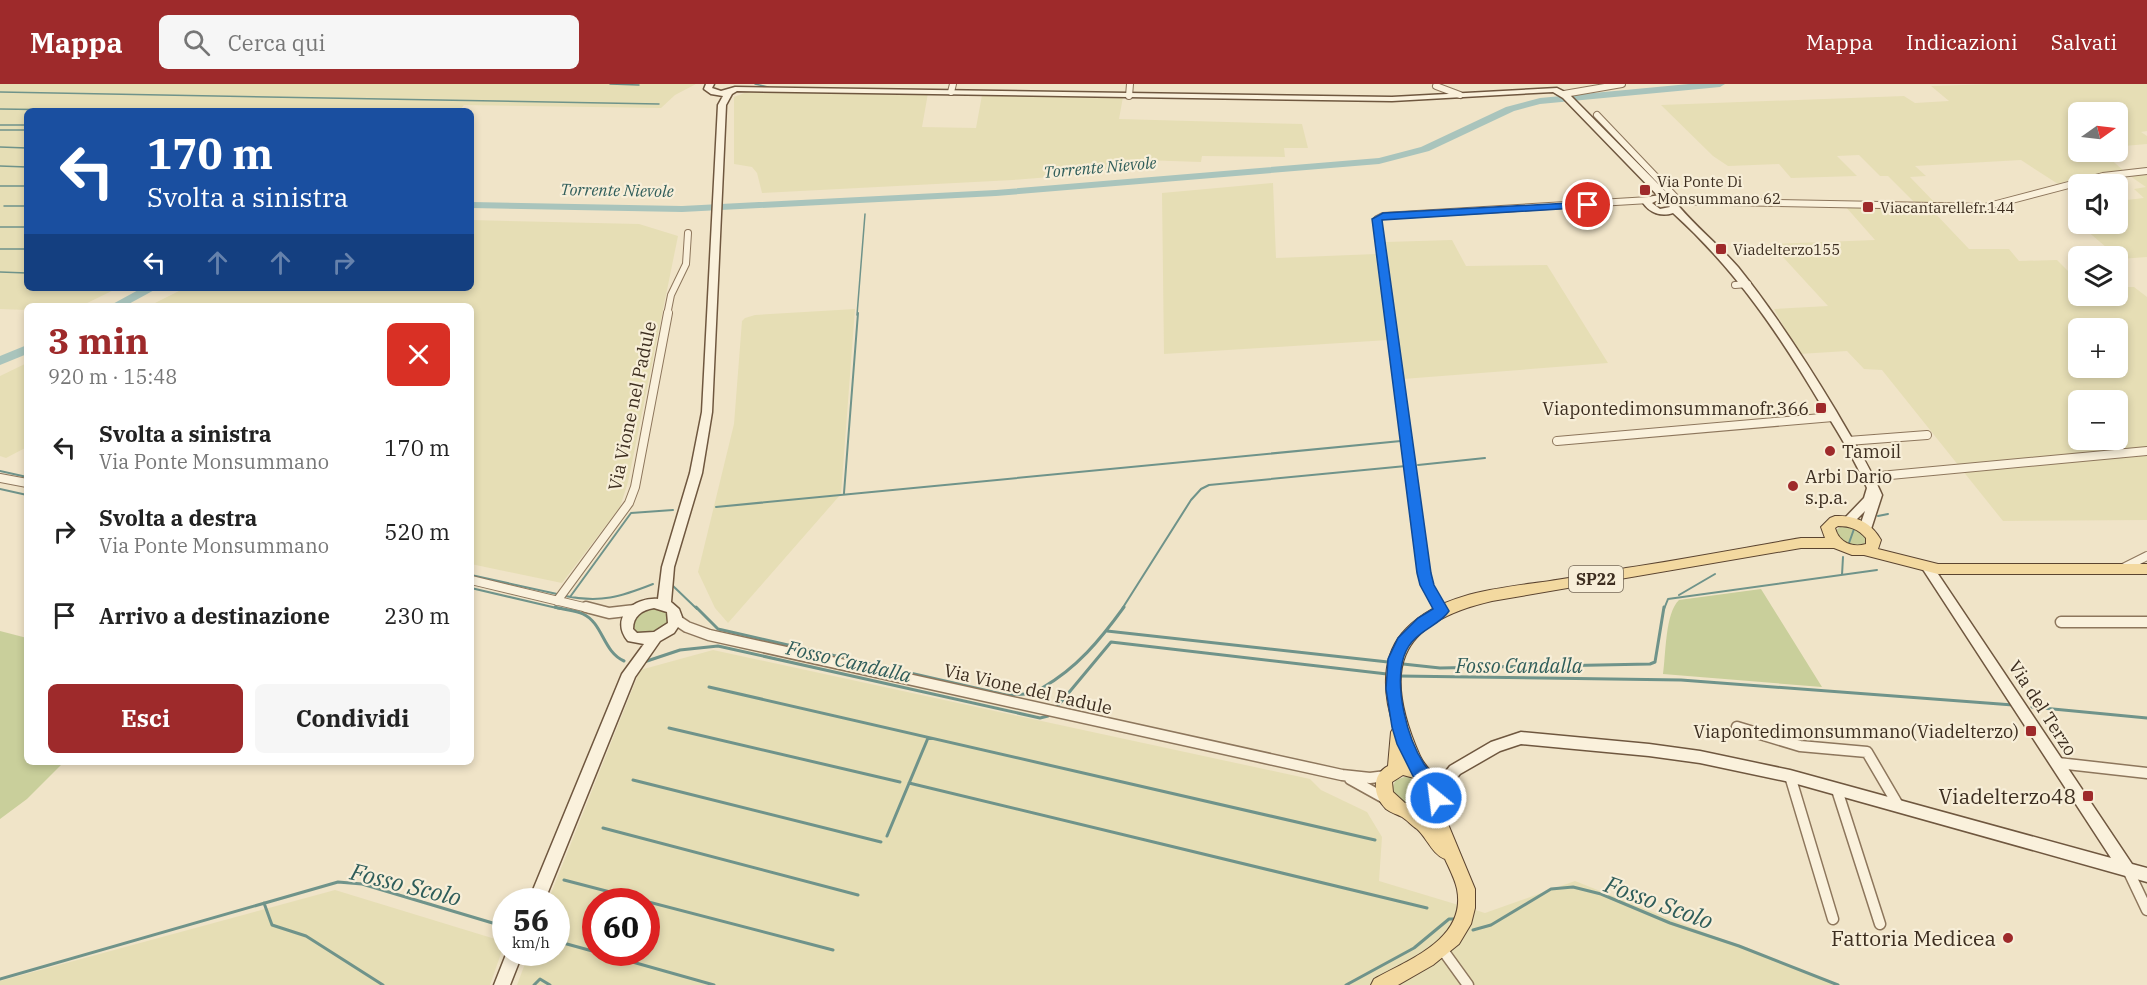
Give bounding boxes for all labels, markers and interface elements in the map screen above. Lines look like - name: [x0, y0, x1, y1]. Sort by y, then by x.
- search box: [159, 15, 579, 69]
- text: Mappa: [30, 24, 123, 61]
- icon: search: [180, 26, 213, 59]
- text: Cerca qui: [228, 28, 326, 57]
- text: Mappa: [1806, 28, 1873, 56]
- text: Indicazioni: [1906, 28, 2018, 56]
- text: Salvati: [2051, 28, 2117, 56]
- north arrow: [2068, 102, 2128, 162]
- map controls: [2068, 102, 2128, 450]
- text: 170 m: [147, 126, 273, 181]
- icon: left: [48, 132, 126, 210]
- water label: Torrente Nievole: [1043, 152, 1157, 182]
- place label: Via Ponte Di Monsummano 62: [1657, 172, 1781, 208]
- button: sound: [2068, 174, 2128, 234]
- text: Svolta a sinistra: [147, 179, 349, 214]
- water label: Torrente Nievole: [560, 179, 674, 201]
- pin: [1562, 179, 1613, 230]
- marker: Via Ponte Di Monsummano 62: [1638, 183, 1652, 197]
- icon: arrive: [1571, 188, 1604, 221]
- place label: Viacantarellefr.144: [1880, 198, 2015, 217]
- marker: Viacantarellefr.144: [1861, 200, 1875, 214]
- place label: Viadelterzo155: [1733, 240, 1840, 259]
- marker: Viadelterzo155: [1714, 242, 1728, 256]
- icon: left: [138, 246, 171, 279]
- icon: ahead: [201, 246, 234, 279]
- icon: ahead: [264, 246, 297, 279]
- icon: right: [327, 246, 360, 279]
- button: layers: [2068, 246, 2128, 306]
- text: 3 min: [48, 317, 149, 364]
- button: +: [2068, 318, 2128, 378]
- street label: Via Vione nel Padule: [603, 319, 661, 493]
- button: close: [387, 323, 450, 386]
- text: 920 m · 15:48: [48, 363, 177, 390]
- button: −: [2068, 390, 2128, 450]
- place label: Viapontedimonsummanofr.366: [1542, 397, 1809, 420]
- marker: Viapontedimonsummanofr.366: [1814, 401, 1828, 415]
- text: Svolta a sinistra: [99, 419, 272, 448]
- icon: left: [48, 431, 81, 464]
- text: 170 m: [384, 433, 450, 462]
- place label: Tamoil: [1842, 440, 1901, 463]
- marker: Tamoil: [1823, 444, 1837, 458]
- text: Via Ponte Monsummano: [99, 448, 329, 475]
- place label: Arbi Dario s.p.a.: [1805, 465, 1892, 509]
- marker: Arbi Dario s.p.a.: [1786, 479, 1800, 493]
- text: Svolta a destra: [99, 503, 257, 532]
- icon: right: [48, 515, 81, 548]
- text: 520 m: [384, 517, 450, 546]
- text: Via Ponte Monsummano: [99, 532, 329, 559]
- road number: SP22: [1569, 566, 1623, 592]
- icon: arrive: [48, 599, 81, 632]
- text: Arrivo a destinazione: [99, 601, 330, 630]
- text: 230 m: [384, 601, 450, 630]
- water label: Fosso Candalla: [783, 633, 914, 688]
- water label: Fosso Candalla: [1454, 652, 1583, 679]
- street label: Via del Terzo: [2004, 656, 2082, 760]
- street label: Via Vione del Padule: [942, 658, 1114, 720]
- button: Esci: [48, 684, 243, 753]
- button: Condividi: [255, 684, 450, 753]
- place label: Viapontedimonsummano(Viadelterzo): [1693, 720, 2019, 743]
- marker: Viapontedimonsummano(Viadelterzo): [2024, 724, 2038, 738]
- position arrow: [1404, 766, 1468, 830]
- place label: Viadelterzo48: [1939, 782, 2076, 810]
- marker: Viadelterzo48: [2081, 789, 2095, 803]
- water label: Fosso Scolo: [346, 855, 465, 913]
- water label: Fosso Scolo: [1599, 867, 1718, 936]
- speed limit sign: 60: [582, 888, 660, 966]
- text: 56: [513, 900, 549, 939]
- place label: Fattoria Medicea: [1831, 924, 1996, 952]
- marker: Fattoria Medicea: [2001, 931, 2015, 945]
- text: km/h: [512, 933, 550, 952]

